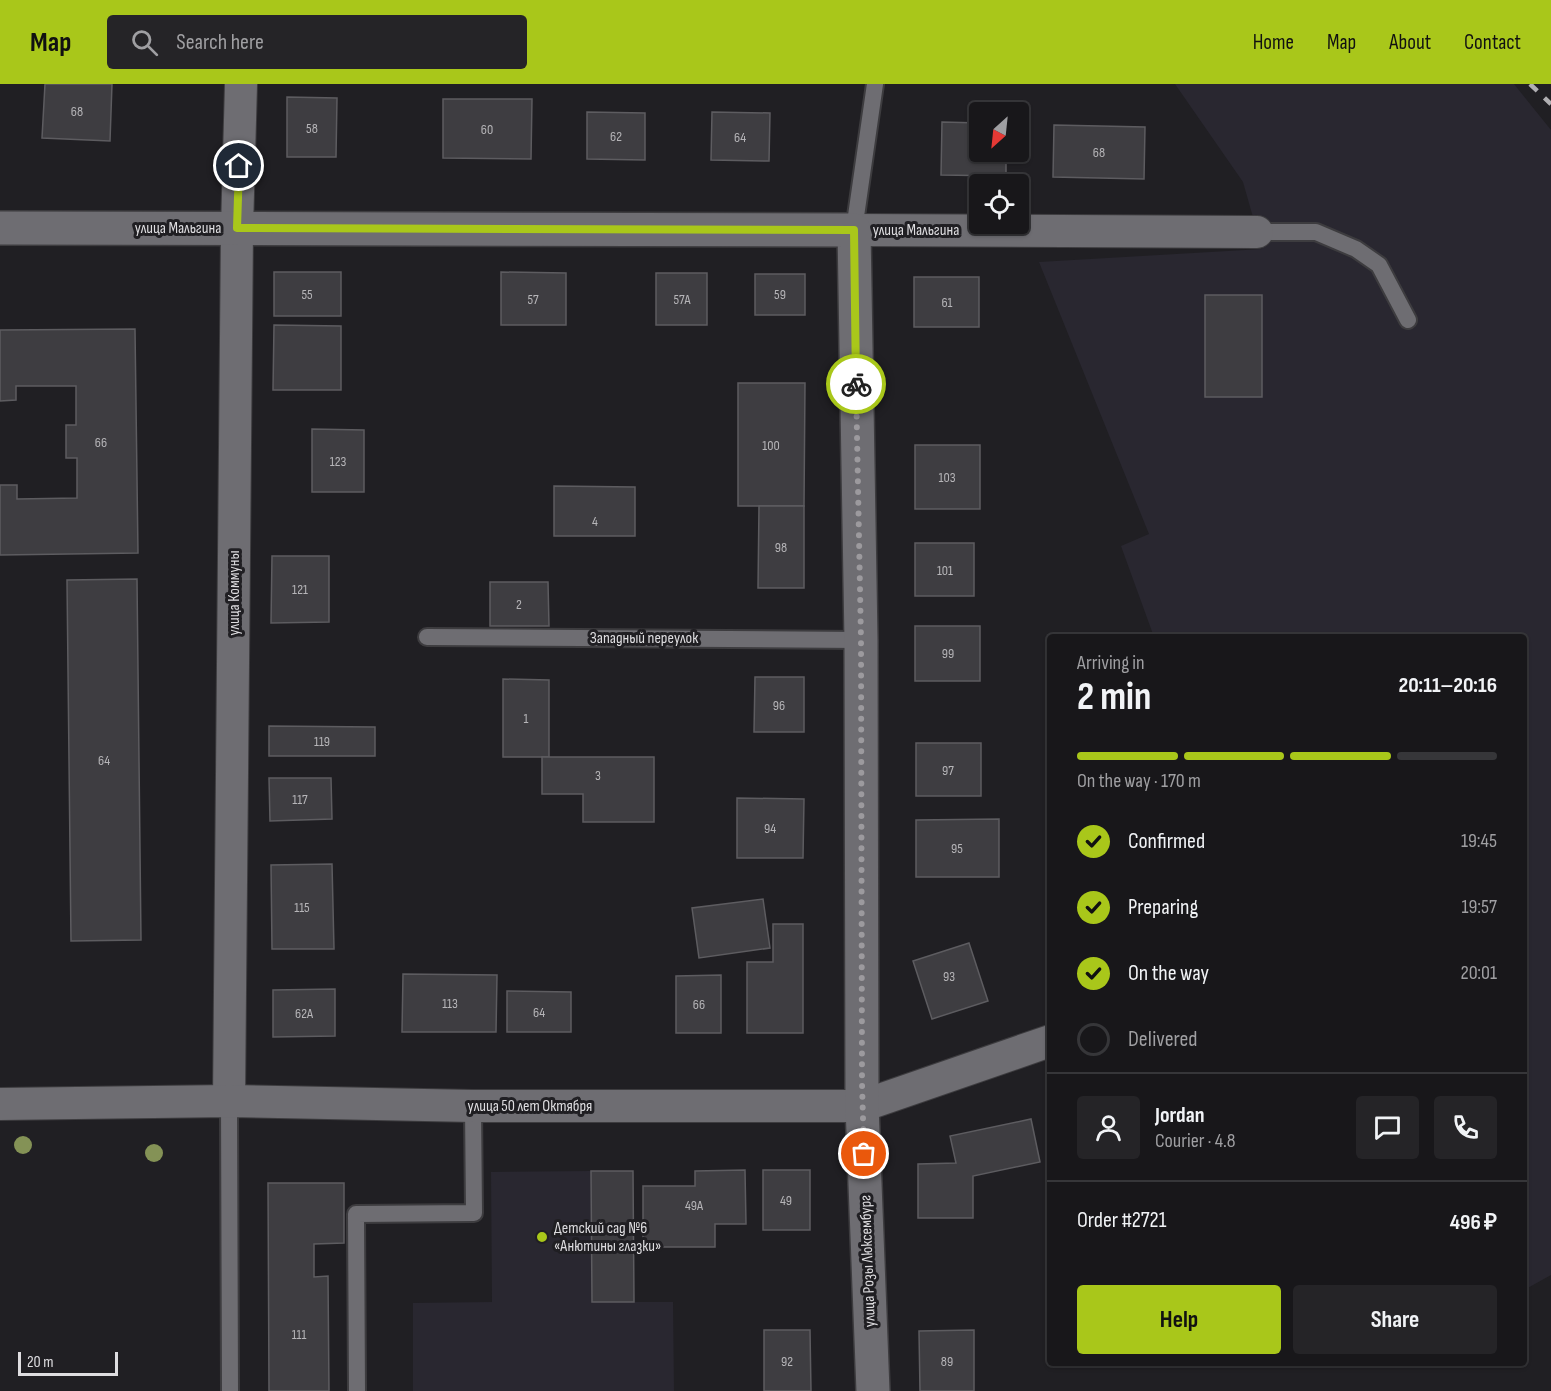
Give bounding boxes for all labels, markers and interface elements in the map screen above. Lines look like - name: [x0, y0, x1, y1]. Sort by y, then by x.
- search box: [107, 15, 527, 69]
- text: Map: [30, 26, 71, 59]
- icon: search: [128, 26, 161, 59]
- text: Search here: [176, 29, 264, 56]
- text: Home: [1253, 30, 1294, 55]
- text: Map: [1327, 30, 1356, 55]
- text: About: [1389, 30, 1431, 55]
- text: Contact: [1464, 30, 1521, 55]
- north arrow: [969, 102, 1029, 162]
- map controls: [969, 102, 1029, 234]
- house number: 68: [71, 103, 83, 120]
- house number: 58: [306, 120, 318, 137]
- house number: 60: [481, 121, 493, 138]
- house number: 62: [610, 128, 622, 145]
- house number: 64: [734, 129, 746, 146]
- pin: [213, 140, 264, 191]
- house number: 68: [1093, 144, 1105, 161]
- icon: home: [222, 149, 255, 182]
- button: locate: [969, 174, 1029, 234]
- street label: улица Мальгина: [135, 219, 221, 238]
- street label: улица Мальгина: [873, 221, 959, 240]
- house number: 55: [301, 286, 313, 303]
- house number: 59: [774, 286, 786, 303]
- house number: 57: [527, 291, 539, 308]
- house number: 57А: [674, 291, 691, 308]
- house number: 61: [941, 294, 953, 311]
- courier: [826, 354, 886, 414]
- icon: bike: [840, 368, 873, 401]
- house number: 66: [95, 434, 107, 451]
- house number: 100: [762, 437, 780, 454]
- house number: 123: [330, 453, 346, 470]
- house number: 103: [938, 469, 956, 486]
- house number: 4: [592, 513, 598, 530]
- house number: 98: [775, 539, 787, 556]
- street label: улица Коммуны: [225, 550, 244, 636]
- house number: 101: [937, 562, 953, 579]
- house number: 121: [292, 581, 308, 598]
- house number: 2: [516, 596, 522, 613]
- street label: Западный переулок: [590, 629, 699, 648]
- house number: 99: [942, 645, 954, 662]
- text: Arriving in: [1077, 651, 1145, 675]
- text: 20:11–20:16: [1399, 672, 1497, 699]
- text: 2 min: [1077, 674, 1151, 721]
- house number: 96: [773, 697, 785, 714]
- house number: 1: [524, 710, 529, 727]
- house number: 119: [314, 733, 330, 750]
- house number: 64: [98, 752, 110, 769]
- house number: 97: [942, 762, 954, 779]
- house number: 3: [595, 767, 601, 784]
- text: On the way · 170 m: [1077, 769, 1201, 793]
- house number: 117: [292, 791, 308, 808]
- house number: 94: [764, 820, 776, 837]
- icon: check: [1077, 825, 1110, 858]
- text: Confirmed: [1128, 828, 1205, 855]
- text: 19:45: [1461, 829, 1497, 853]
- house number: 95: [951, 840, 963, 857]
- icon: check: [1077, 891, 1110, 924]
- text: Preparing: [1128, 894, 1198, 921]
- text: 19:57: [1461, 895, 1497, 919]
- house number: 115: [294, 899, 310, 916]
- icon: check: [1077, 957, 1110, 990]
- text: On the way: [1128, 960, 1209, 987]
- text: 20:01: [1460, 961, 1497, 985]
- house number: 93: [943, 968, 955, 985]
- house number: 113: [442, 995, 458, 1012]
- house number: 66: [693, 996, 705, 1013]
- house number: 64: [533, 1004, 545, 1021]
- house number: 62А: [295, 1005, 314, 1022]
- text: Delivered: [1128, 1026, 1197, 1053]
- button: person: [1077, 1096, 1140, 1159]
- button: chat: [1356, 1096, 1419, 1159]
- button: phone: [1434, 1096, 1497, 1159]
- street label: улица 50 лет Октября: [468, 1097, 592, 1116]
- text: Jordan: [1155, 1102, 1204, 1129]
- pin: [838, 1128, 889, 1179]
- text: Courier · 4.8: [1155, 1129, 1236, 1153]
- icon: bag: [847, 1137, 880, 1170]
- house number: 49: [780, 1192, 792, 1209]
- street label: улица Розы Люксембург: [856, 1195, 880, 1327]
- house number: 49А: [685, 1197, 704, 1214]
- text: Order #2721: [1077, 1207, 1166, 1234]
- text: 496 ₽: [1450, 1209, 1497, 1236]
- place label: Детский сад №6 «Анютины глазки»: [554, 1219, 661, 1256]
- marker: Детский сад №6 «Анютины глазки»: [535, 1230, 549, 1244]
- button: Help: [1077, 1285, 1281, 1354]
- button: Share: [1293, 1285, 1497, 1354]
- house number: 111: [292, 1326, 306, 1343]
- scale bar: [18, 1349, 118, 1376]
- text: 20 m: [27, 1353, 54, 1372]
- house number: 92: [781, 1353, 793, 1370]
- house number: 89: [941, 1353, 953, 1370]

